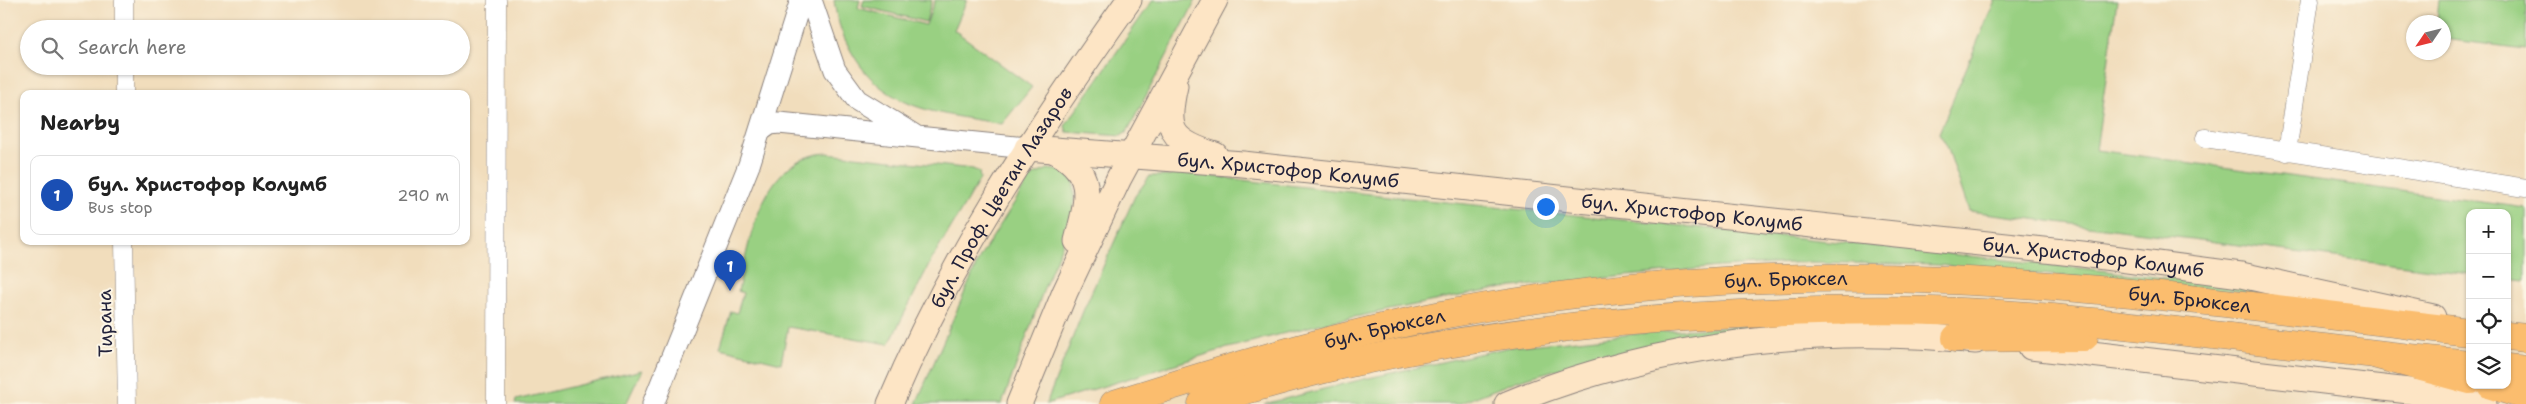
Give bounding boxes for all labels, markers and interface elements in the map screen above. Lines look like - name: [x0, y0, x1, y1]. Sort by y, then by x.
- north arrow: [2406, 15, 2451, 60]
- search box: [20, 20, 470, 75]
- icon: search: [38, 34, 66, 62]
- text: Search here: [78, 35, 187, 60]
- street label: бул. Проф. Цветан Лазаров: [924, 82, 1078, 312]
- text: Nearby: [40, 109, 120, 137]
- street label: бул. Христофор Колумб: [1176, 147, 1400, 193]
- text: бул. Христофор Колумб: [88, 172, 327, 197]
- text: 1: [53, 185, 61, 206]
- text: 290 m: [397, 185, 449, 206]
- street label: бул. Христофор Колумб: [1580, 188, 1804, 236]
- your location: [1533, 194, 1559, 220]
- text: Bus stop: [88, 197, 153, 218]
- map controls: [2466, 209, 2511, 389]
- button: +: [2466, 209, 2511, 254]
- street label: бул. Христофор Колумб: [1982, 231, 2205, 282]
- pin: 1: [714, 250, 746, 291]
- button: −: [2466, 254, 2511, 299]
- street label: бул. Брюксел: [1723, 265, 1848, 293]
- street label: бул. Брюксел: [2127, 280, 2253, 318]
- street label: Тирана: [92, 289, 118, 357]
- button: locate: [2466, 299, 2511, 344]
- street label: бул. Брюксел: [1321, 302, 1447, 354]
- button: layers: [2466, 344, 2511, 389]

